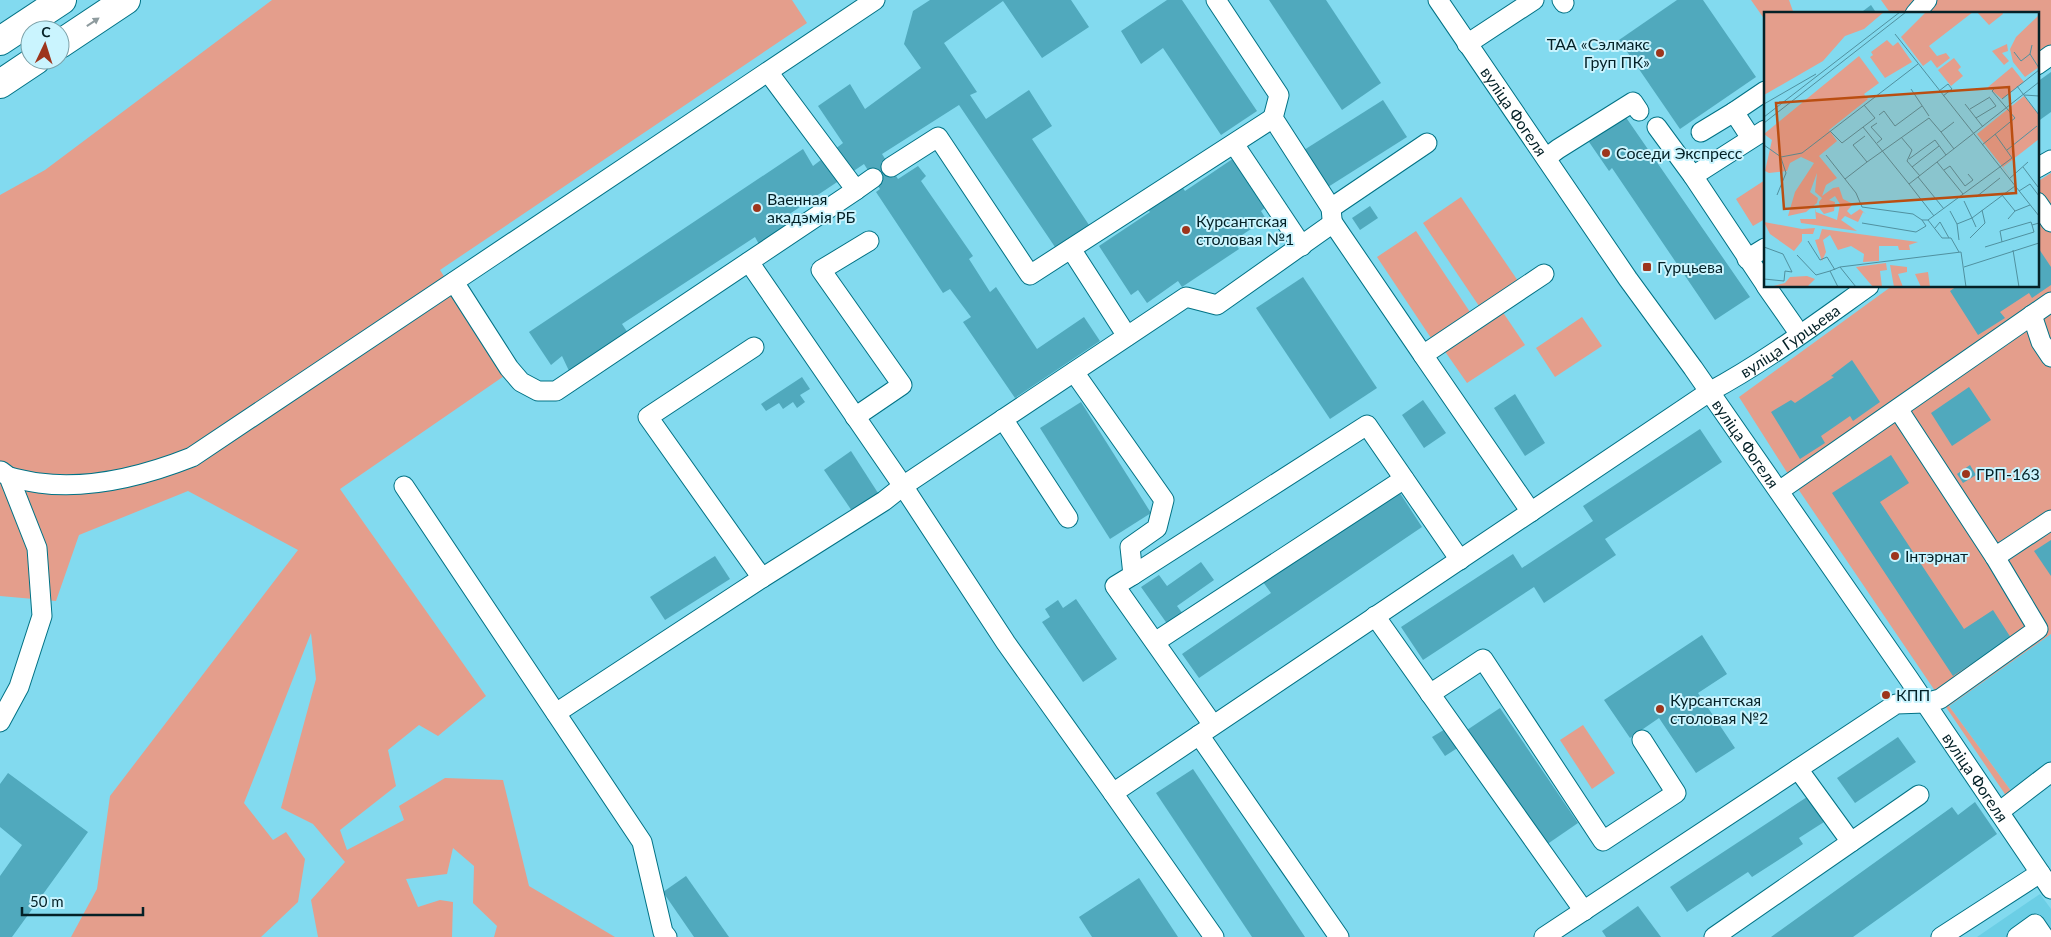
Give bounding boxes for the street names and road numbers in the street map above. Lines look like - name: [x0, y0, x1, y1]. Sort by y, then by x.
- street label: вуліца Фогеля: [1477, 63, 1551, 159]
- street label: вуліца Гурцьева: [1736, 300, 1843, 381]
- street label: вуліца Фогеля: [1709, 395, 1783, 491]
- street label: вуліца Фогеля: [1939, 729, 2013, 825]

